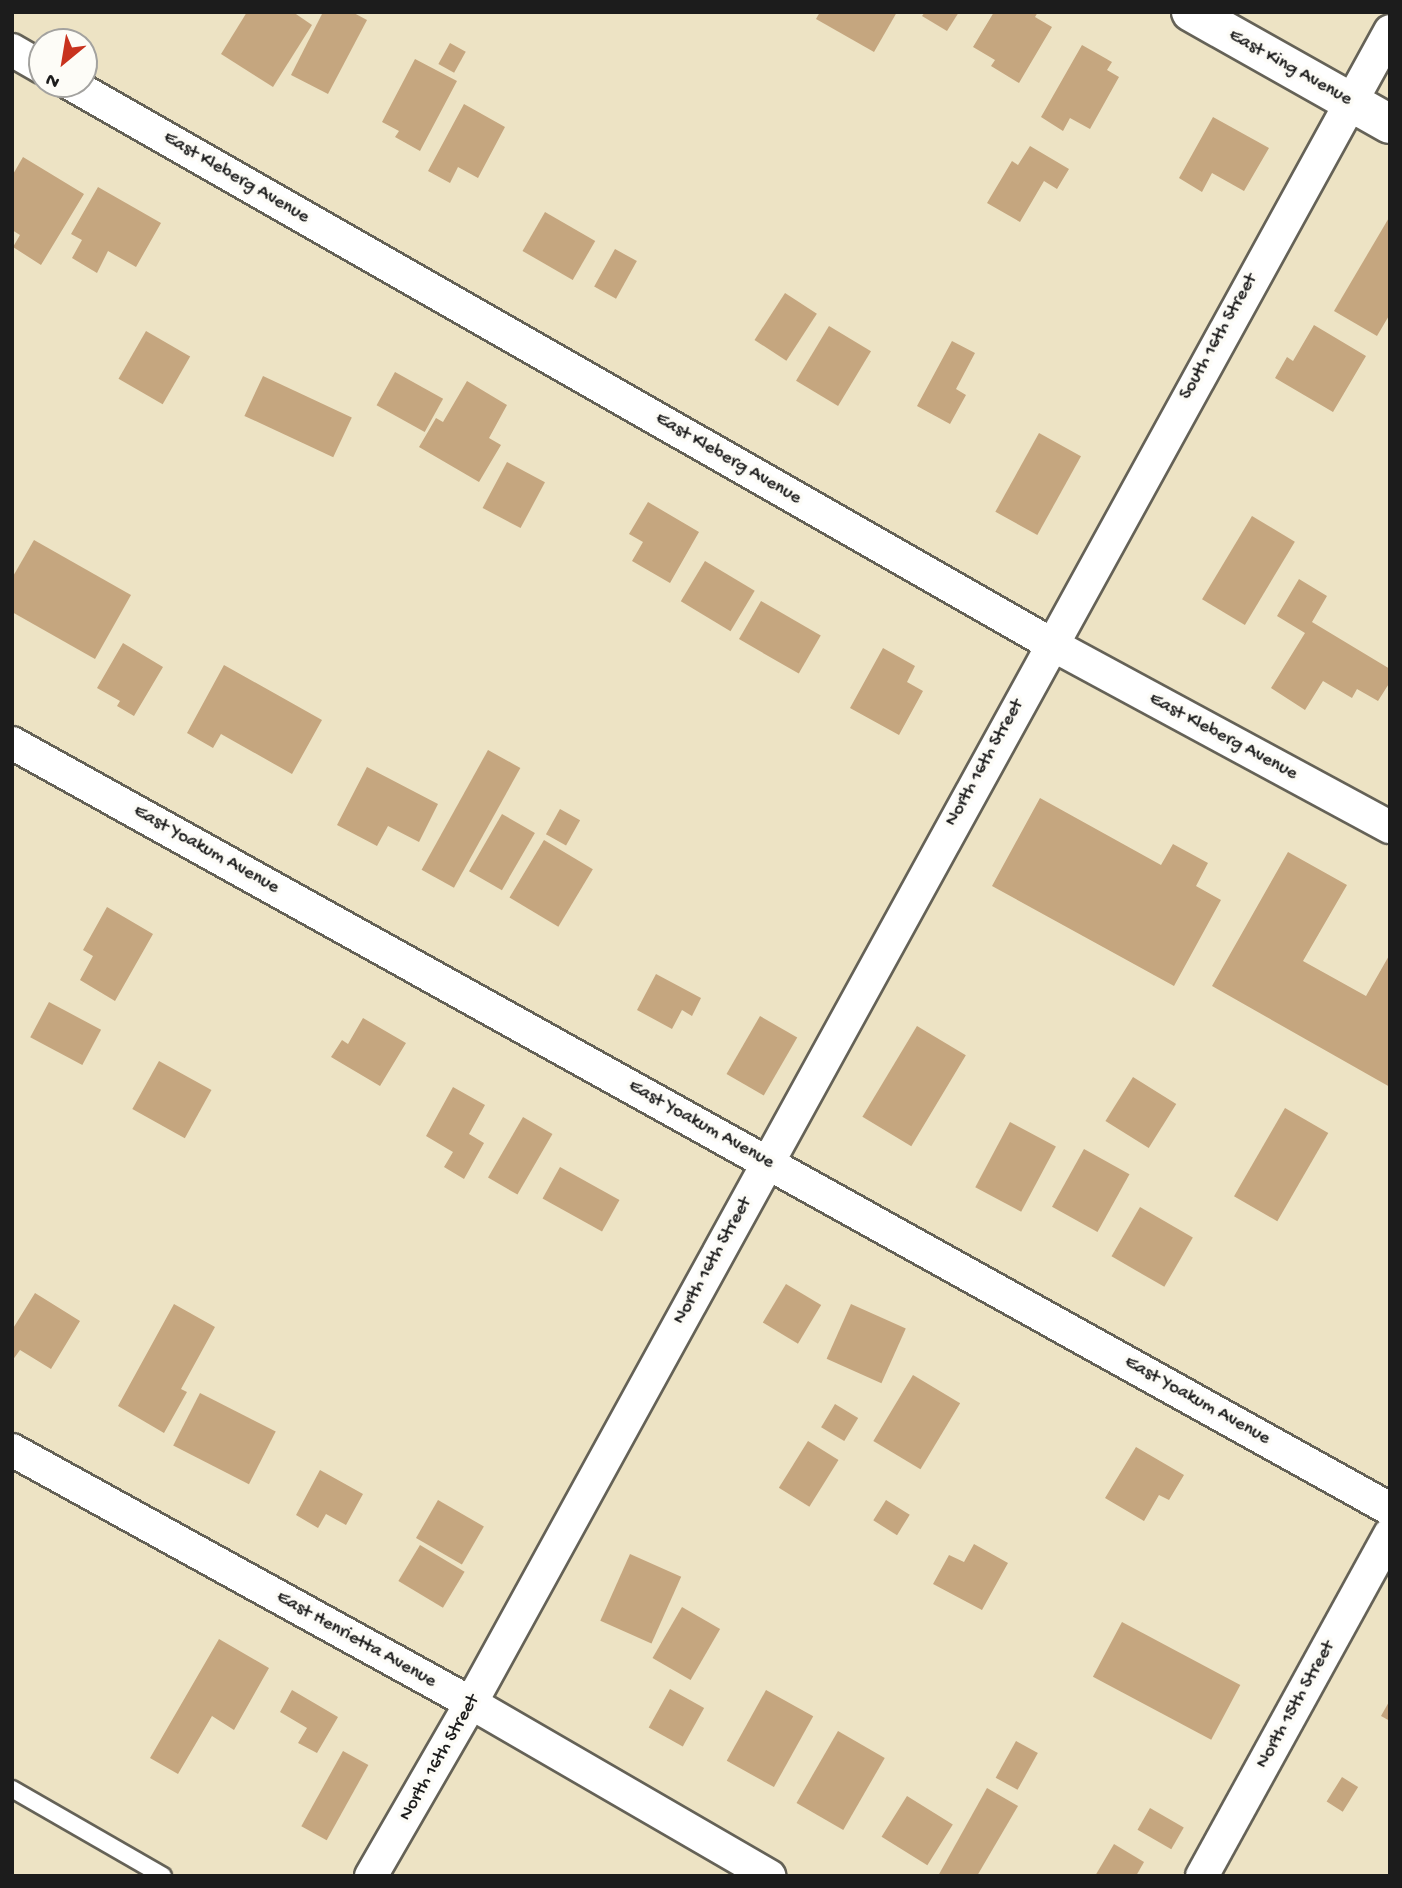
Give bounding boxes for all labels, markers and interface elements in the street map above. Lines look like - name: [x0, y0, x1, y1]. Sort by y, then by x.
- street label: East King Avenue: [1224, 25, 1356, 111]
- north arrow: [28, 28, 98, 98]
- text: N: [42, 67, 64, 93]
- street label: East Kleberg Avenue: [159, 127, 313, 229]
- street label: South 16th Street: [1175, 270, 1263, 404]
- street label: East Kleberg Avenue: [651, 408, 805, 510]
- street label: East Kleberg Avenue: [1145, 688, 1301, 786]
- street label: North 16th Street: [941, 695, 1029, 831]
- street label: East Yoakum Avenue: [129, 800, 283, 900]
- street label: East Yoakum Avenue: [624, 1075, 778, 1175]
- street label: North 16th Street: [669, 1193, 757, 1329]
- street label: East Yoakum Avenue: [1120, 1351, 1274, 1451]
- street label: East Henrietta Avenue: [272, 1586, 440, 1694]
- street label: North 15th Street: [1252, 1637, 1340, 1773]
- street label: North 16th Street: [395, 1691, 485, 1825]

